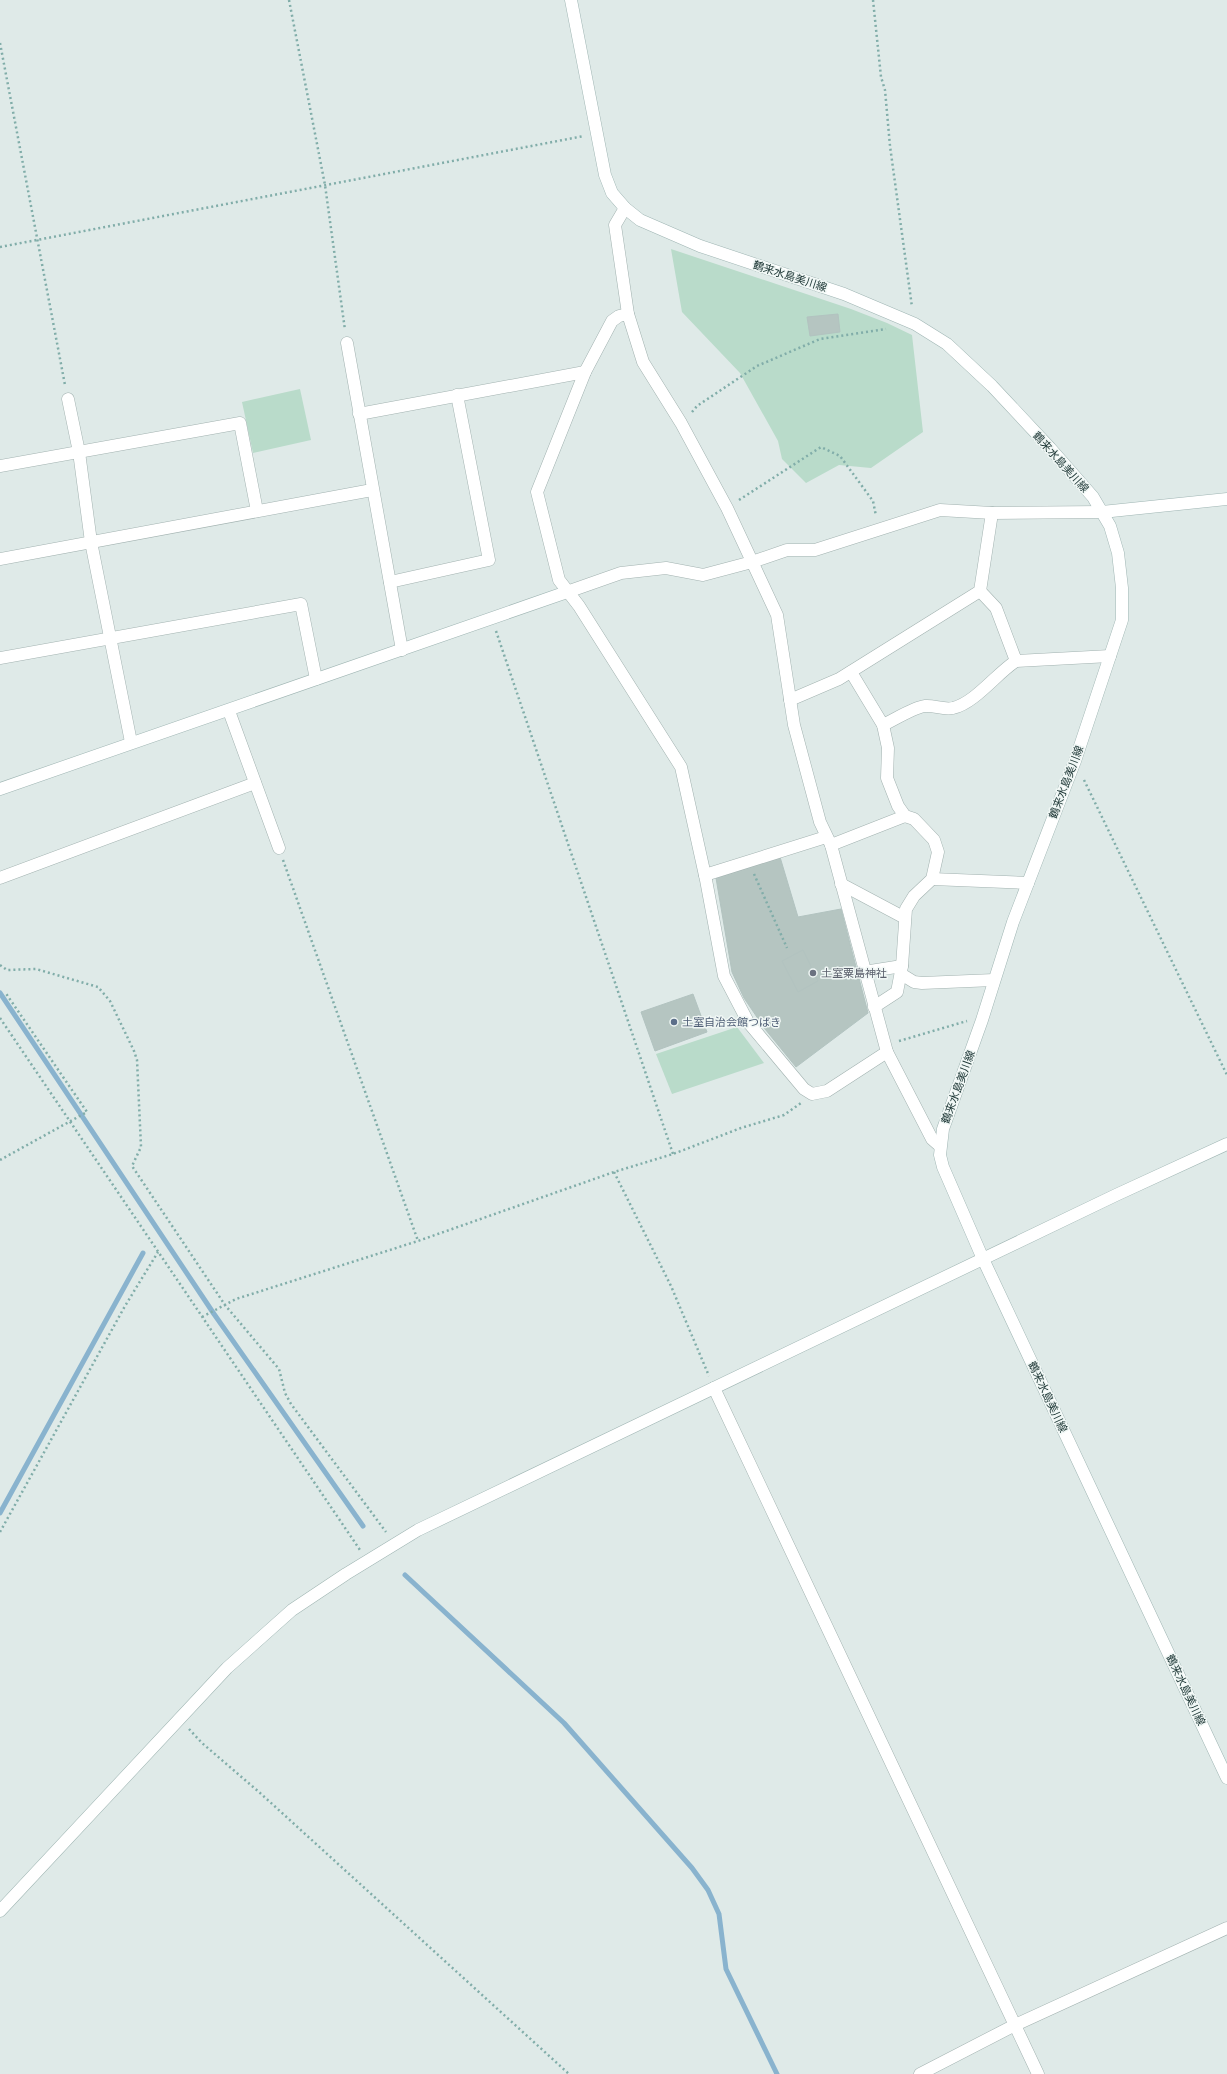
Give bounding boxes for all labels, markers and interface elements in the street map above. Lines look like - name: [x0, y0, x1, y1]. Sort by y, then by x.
- street label: 鶴来水島美川線: [751, 257, 829, 295]
- street label: 鶴来水島美川線: [1030, 429, 1092, 495]
- street label: 鶴来水島美川線: [1046, 744, 1086, 820]
- place label: 土室粟島神社: [821, 966, 887, 980]
- marker: 土室粟島神社: [808, 968, 818, 978]
- place label: 土室自治会館つばき: [682, 1015, 781, 1029]
- marker: 土室自治会館つばき: [669, 1017, 679, 1027]
- street label: 鶴来水島美川線: [938, 1048, 978, 1126]
- street label: 鶴来水島美川線: [1025, 1359, 1071, 1435]
- street label: 鶴来水島美川線: [1163, 1652, 1209, 1728]

